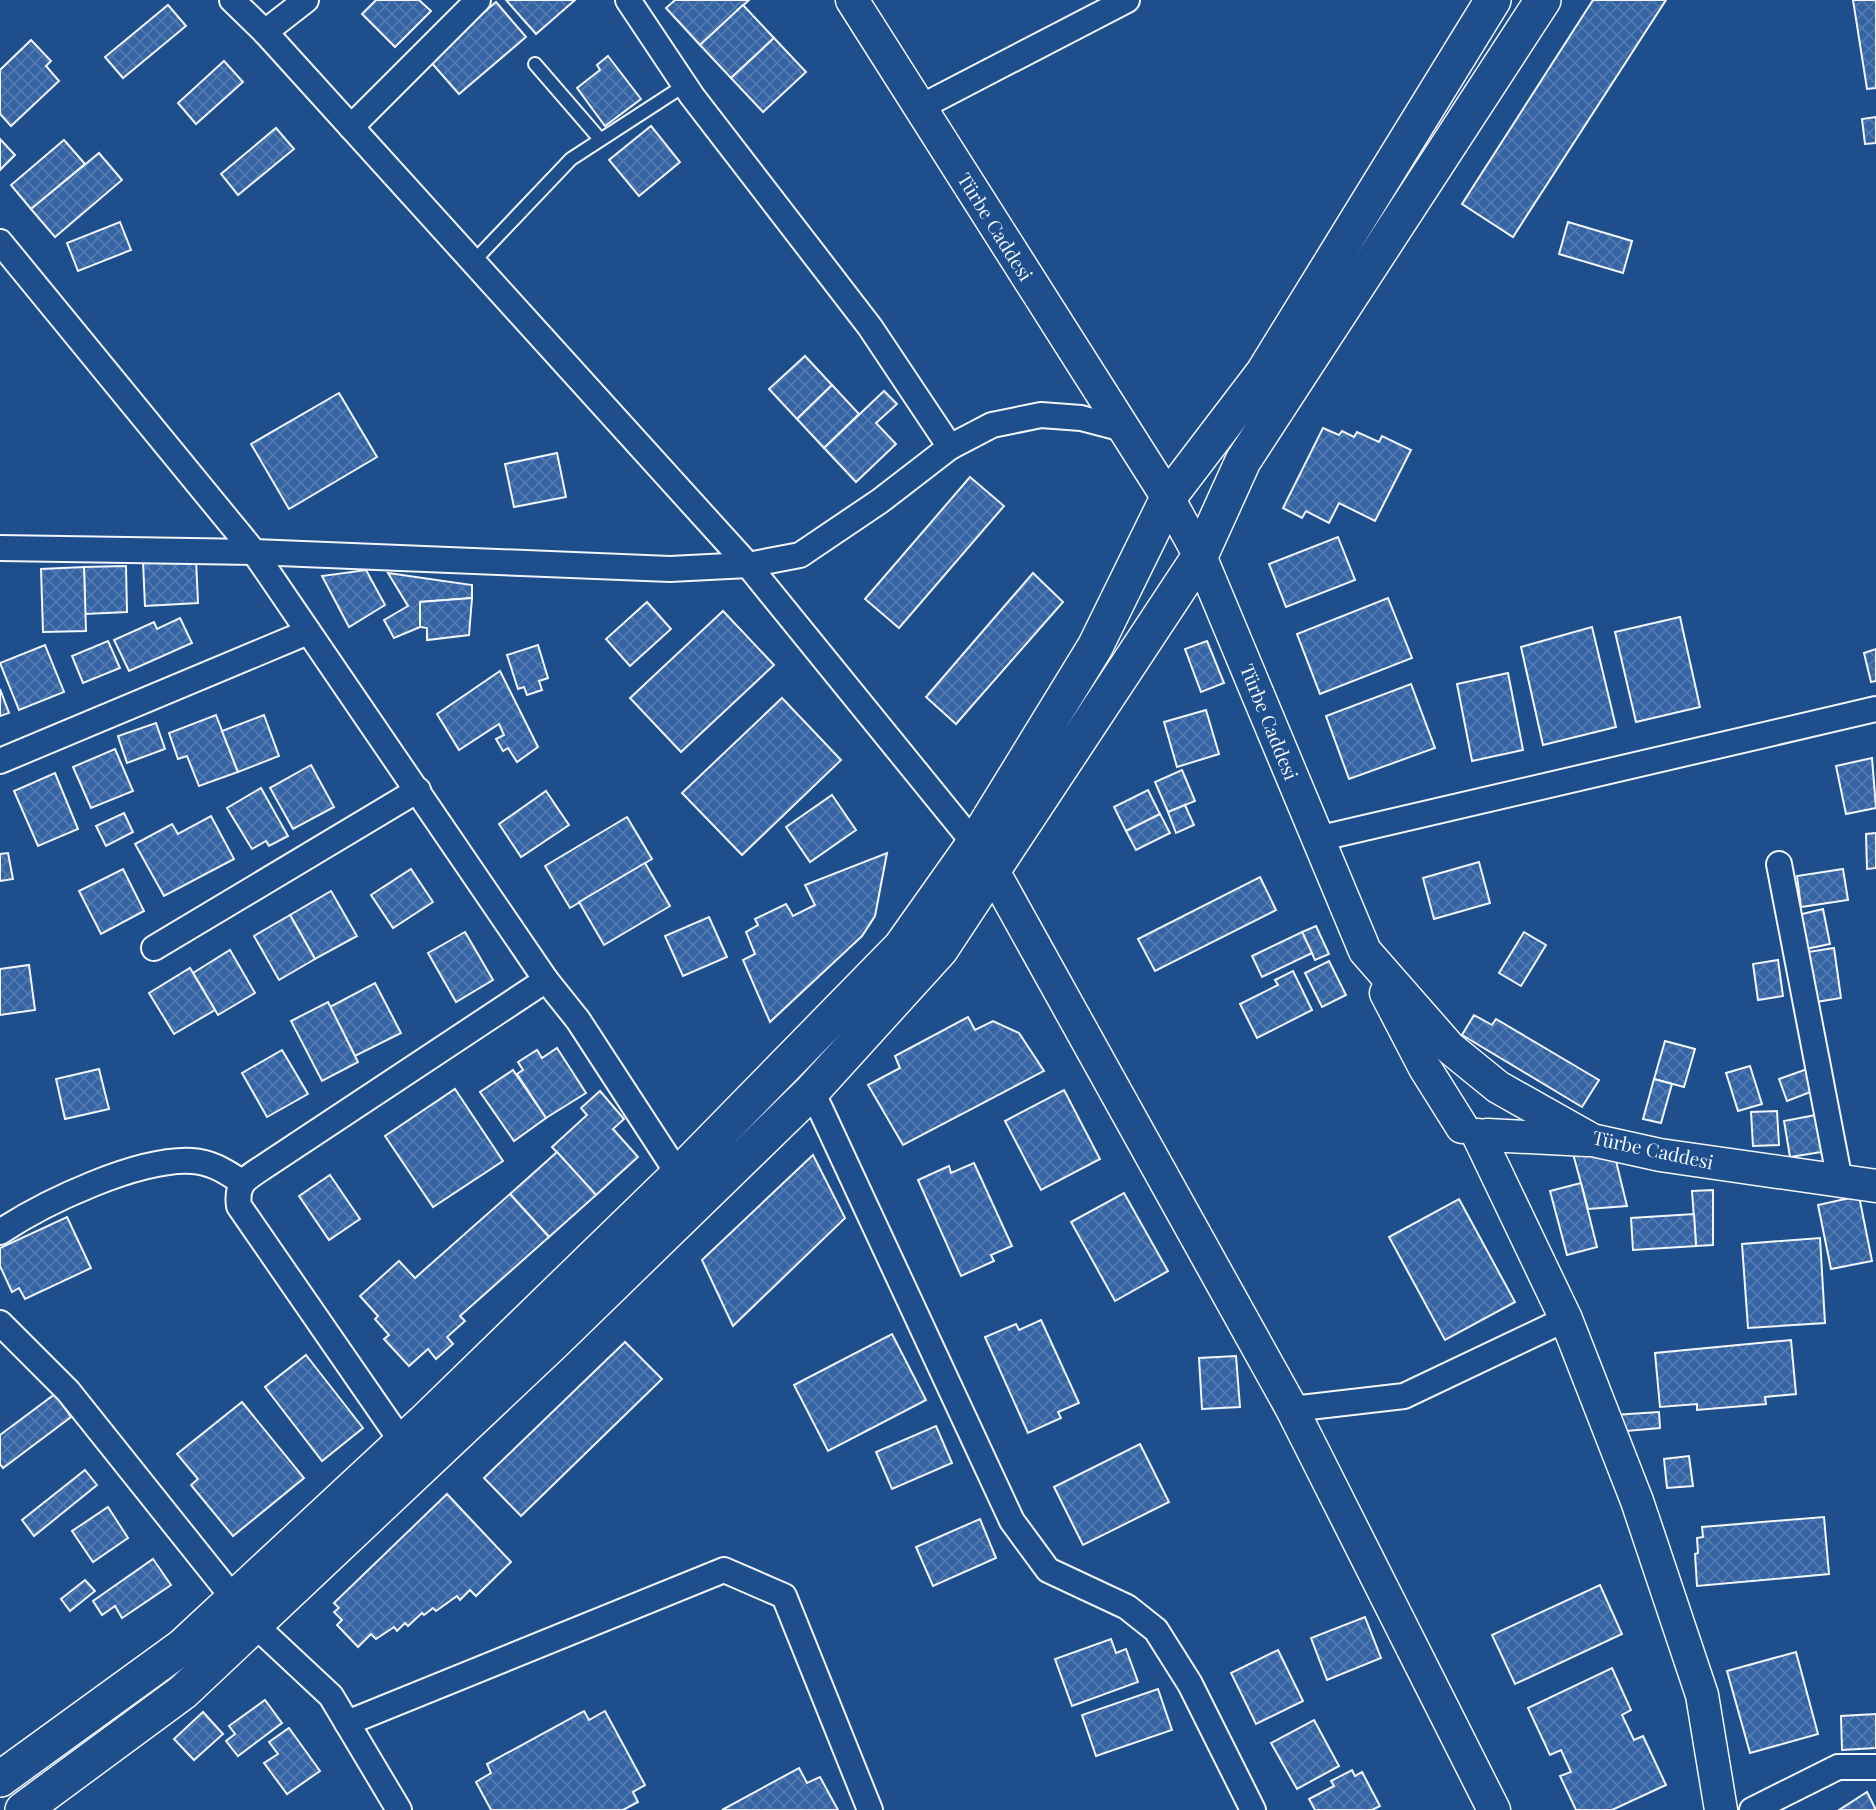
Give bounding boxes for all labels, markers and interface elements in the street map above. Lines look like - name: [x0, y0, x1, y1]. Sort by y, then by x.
- street label: Türbe Caddesi: [952, 167, 1040, 286]
- street label: Türbe Caddesi: [1235, 660, 1305, 784]
- street label: Türbe Caddesi: [1590, 1124, 1716, 1175]

